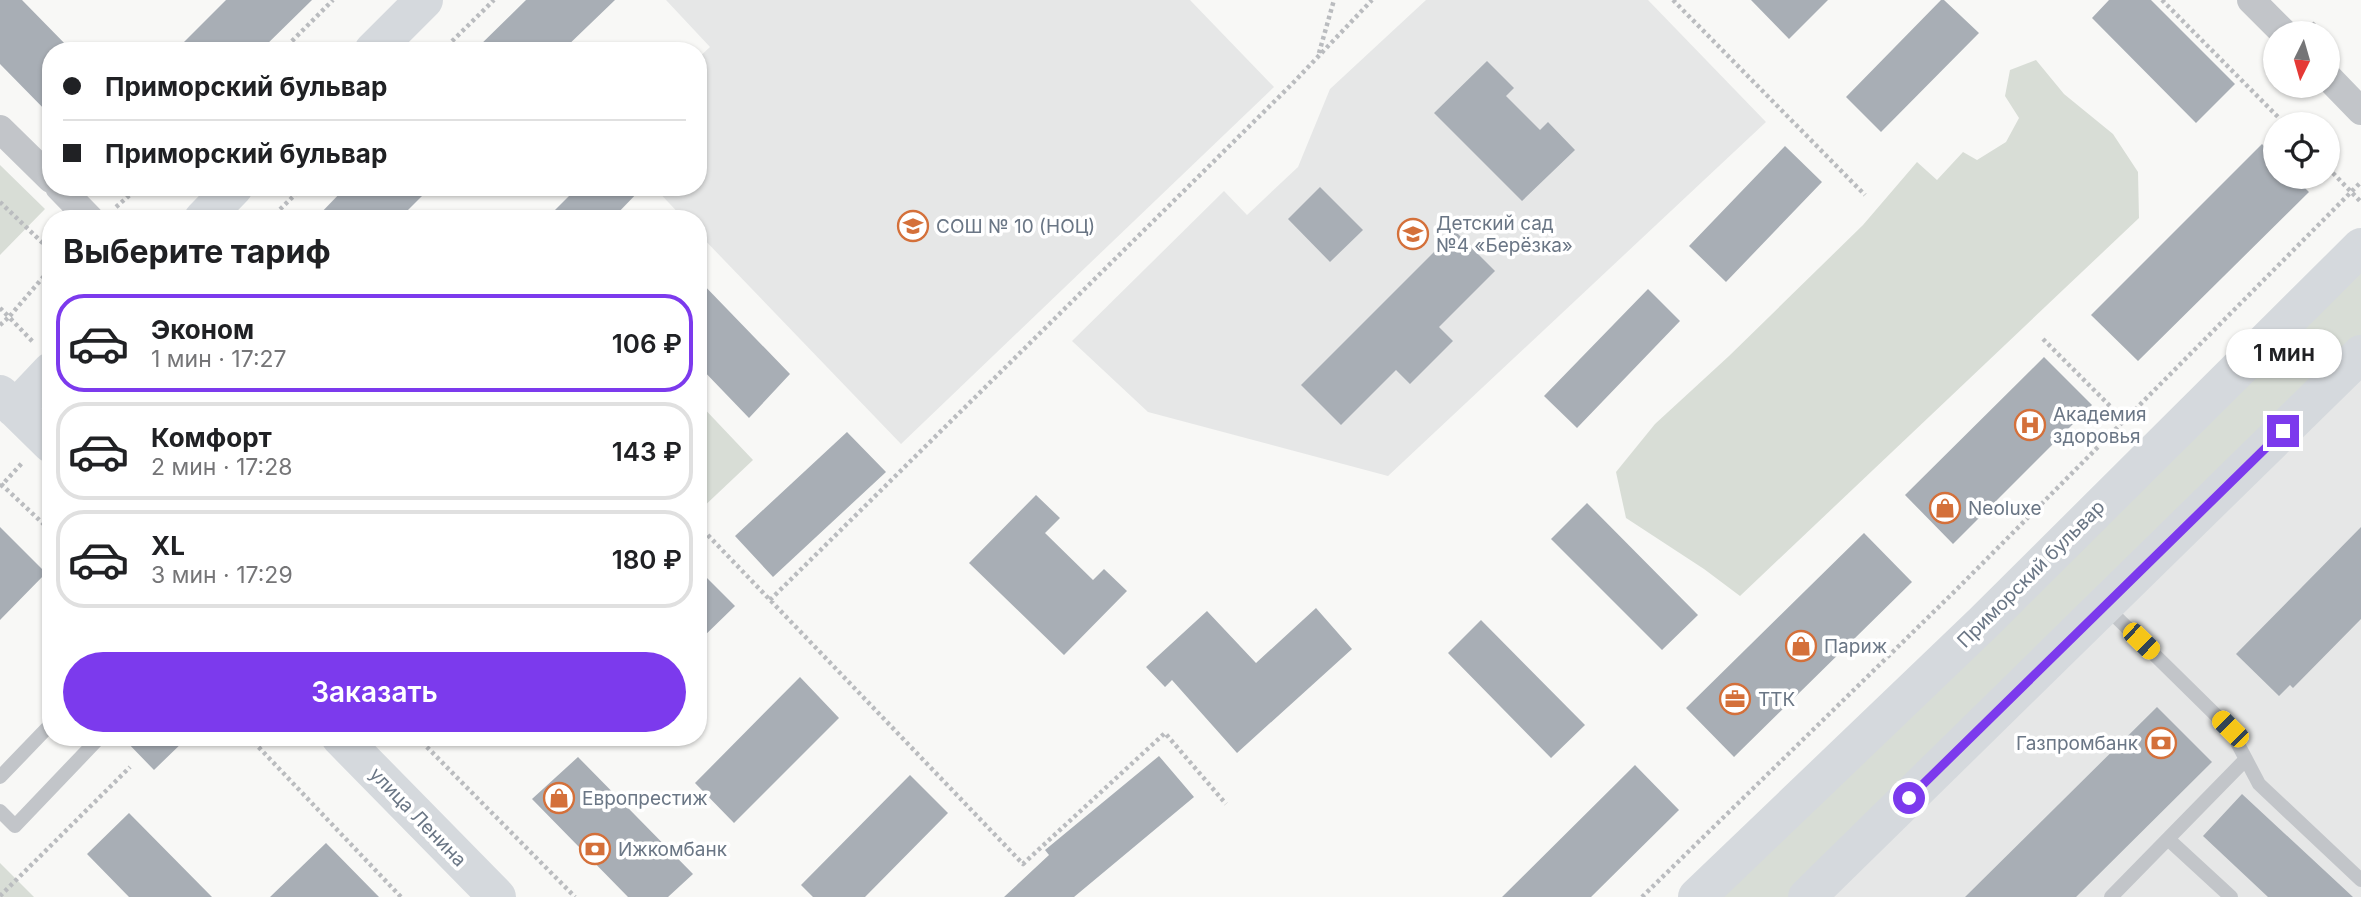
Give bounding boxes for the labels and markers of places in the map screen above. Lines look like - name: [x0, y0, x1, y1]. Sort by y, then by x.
- school or university icon: СОШ № 10 (НОЦ): [896, 209, 930, 243]
- place label: Детский сад №4 «Берёзка»: [1436, 212, 1573, 257]
- place label: СОШ № 10 (НОЦ): [936, 215, 1095, 238]
- school or university icon: Детский сад №4 «Берёзка»: [1396, 217, 1430, 251]
- place label: Академия здоровья: [2053, 403, 2146, 448]
- hospital icon: Академия здоровья: [2013, 408, 2047, 442]
- shop icon: Neoluxe: [1928, 491, 1962, 525]
- place label: Neoluxe: [1968, 497, 2042, 520]
- shop icon: Париж: [1784, 629, 1818, 663]
- place label: Париж: [1824, 635, 1887, 658]
- office icon: ТТК: [1718, 682, 1752, 716]
- place label: ТТК: [1758, 688, 1796, 711]
- bank icon: Газпромбанк: [2144, 726, 2178, 760]
- place label: Газпромбанк: [2016, 732, 2139, 755]
- shop icon: Европрестиж: [542, 781, 576, 815]
- place label: Европрестиж: [582, 787, 708, 810]
- bank icon: Ижкомбанк: [578, 832, 612, 866]
- place label: Ижкомбанк: [618, 838, 728, 861]

